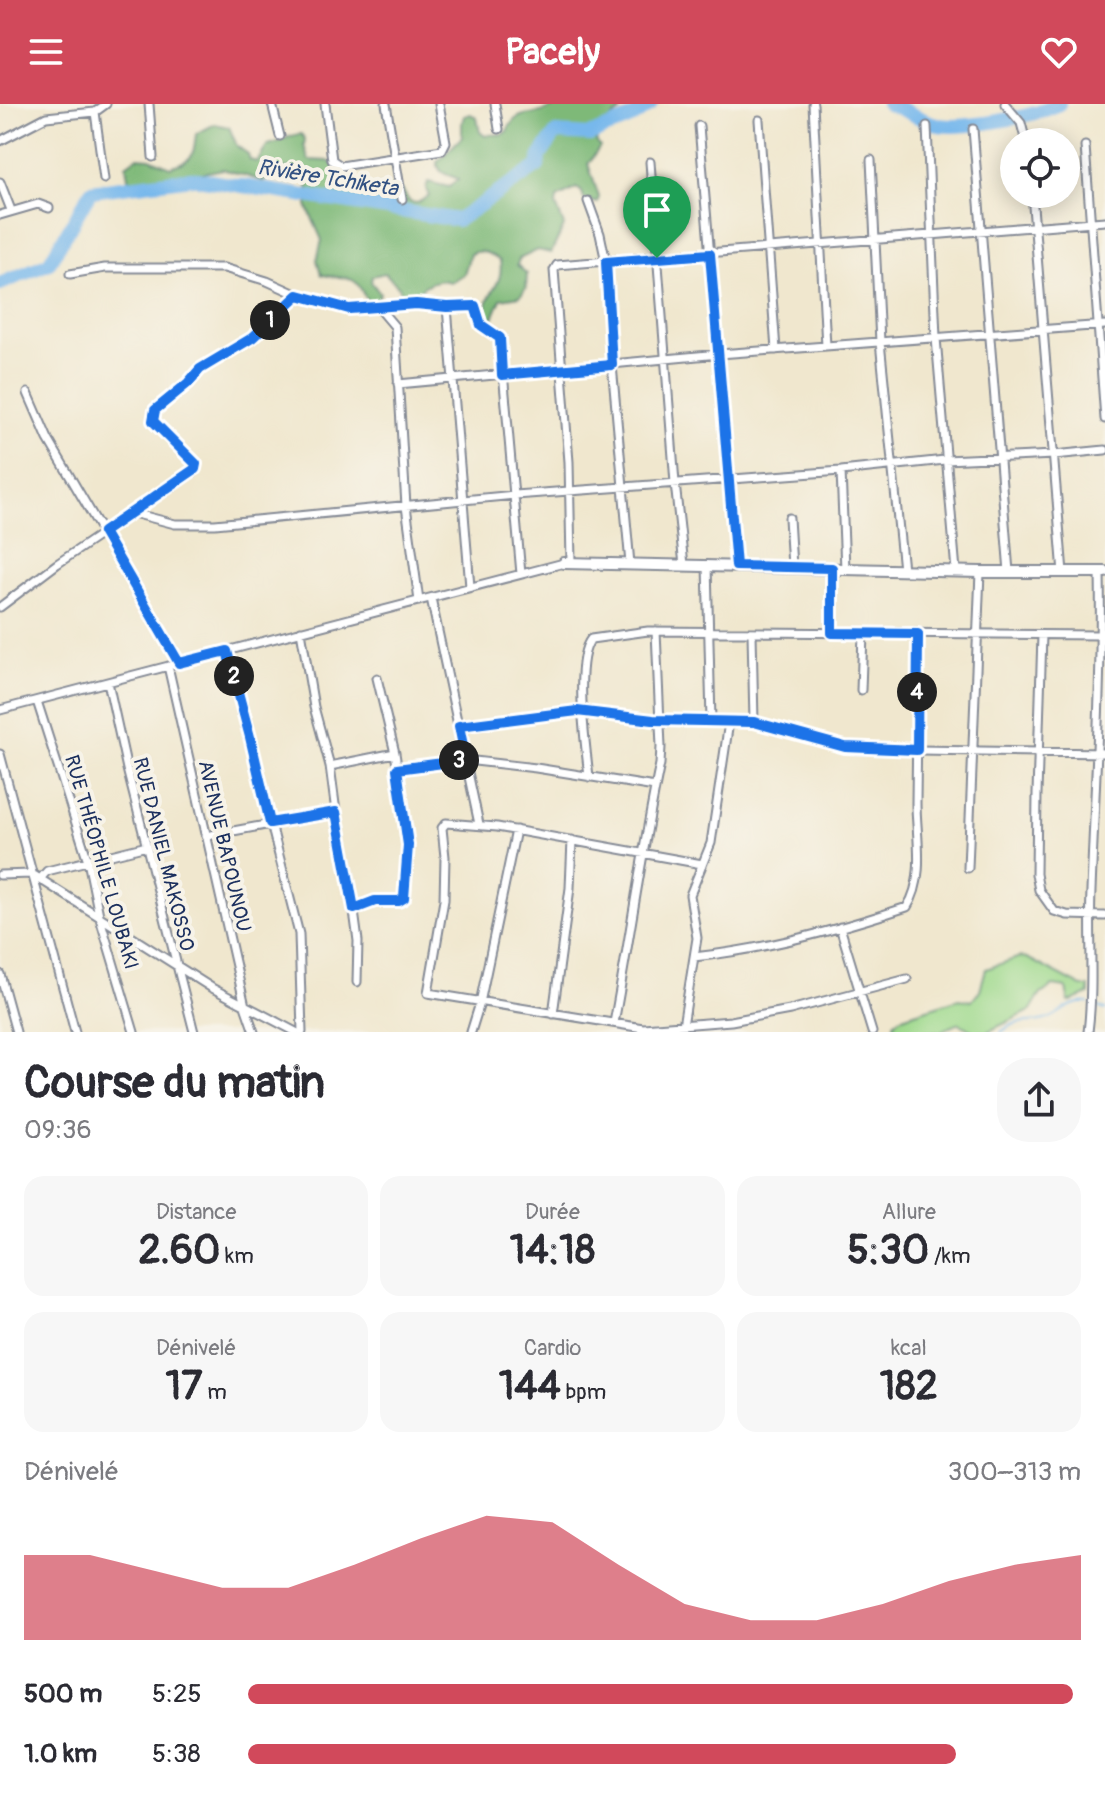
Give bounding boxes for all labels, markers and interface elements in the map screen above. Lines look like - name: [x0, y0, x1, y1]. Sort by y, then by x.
- icon: menu: [24, 30, 68, 74]
- text: Pacely: [505, 30, 600, 75]
- icon: heart: [1037, 30, 1081, 74]
- map controls: [1000, 128, 1080, 208]
- button: locate: [1000, 128, 1080, 208]
- water label: Rivière Tchiketa: [256, 153, 402, 203]
- pin: [623, 176, 691, 258]
- icon: arrive: [635, 188, 679, 232]
- pin: 1: [250, 300, 290, 340]
- text: 1: [266, 306, 274, 334]
- pin: 2: [214, 656, 254, 696]
- text: 2: [228, 662, 240, 690]
- pin: 4: [897, 672, 937, 712]
- text: 4: [911, 678, 923, 706]
- pin: 3: [439, 740, 479, 780]
- text: 3: [453, 746, 465, 774]
- street label: RUE THÉOPHILE LOUBAKI: [59, 752, 144, 972]
- street label: RUE DANIEL MAKOSSO: [127, 755, 200, 953]
- street label: AVENUE BAPOUNOU: [193, 758, 256, 934]
- text: Course du matin: [24, 1056, 325, 1111]
- button: share: [997, 1058, 1081, 1142]
- text: 09:36: [24, 1114, 92, 1146]
- text: Distance: [156, 1198, 236, 1226]
- text: Durée: [525, 1198, 580, 1226]
- text: Allure: [882, 1198, 936, 1226]
- text: 2.60: [139, 1226, 220, 1275]
- text: 14:18: [510, 1226, 595, 1275]
- text: 5:30: [847, 1226, 929, 1275]
- text: km: [220, 1242, 254, 1270]
- text: /km: [929, 1242, 971, 1270]
- text: Dénivelé: [156, 1334, 236, 1362]
- text: Cardio: [524, 1334, 581, 1362]
- text: kcal: [891, 1334, 927, 1362]
- text: 17: [166, 1362, 202, 1411]
- text: 144: [499, 1362, 561, 1411]
- text: 182: [880, 1362, 938, 1411]
- text: m: [202, 1378, 227, 1406]
- text: bpm: [561, 1378, 606, 1406]
- text: Dénivelé: [24, 1456, 119, 1488]
- text: 300–313 m: [948, 1456, 1081, 1488]
- text: 500 m: [24, 1678, 102, 1710]
- text: 5:25: [152, 1678, 202, 1710]
- text: 1.0 km: [24, 1738, 97, 1770]
- text: 5:38: [152, 1738, 201, 1770]

